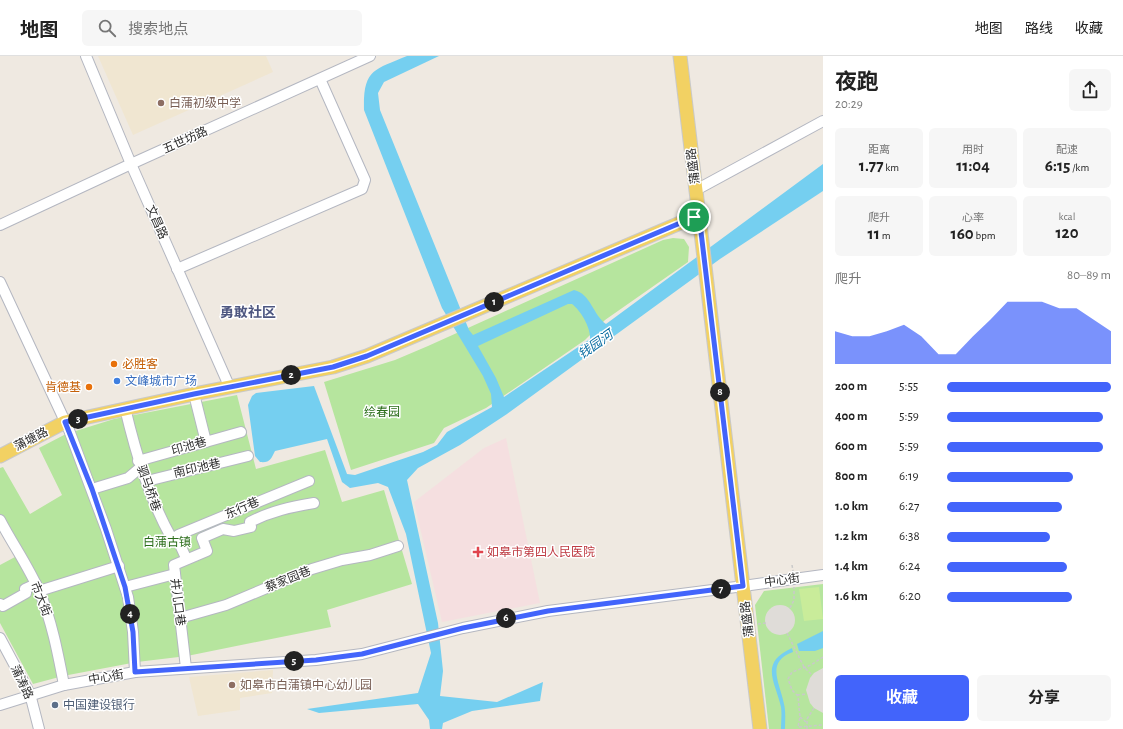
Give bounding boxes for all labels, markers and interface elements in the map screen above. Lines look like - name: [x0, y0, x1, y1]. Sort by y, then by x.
- search box: [82, 10, 362, 46]
- icon: search: [96, 17, 118, 39]
- text: 地图: [20, 21, 58, 40]
- text: 搜索地点: [128, 22, 188, 37]
- text: 地图: [975, 22, 1003, 36]
- text: 路线: [1025, 22, 1053, 36]
- text: 收藏: [1075, 22, 1103, 36]
- button: share: [1069, 69, 1111, 111]
- text: 夜跑: [835, 71, 879, 93]
- place label: 白蒲初级中学: [169, 96, 241, 109]
- marker: 白蒲初级中学: [156, 98, 166, 108]
- text: 20:29: [835, 98, 863, 111]
- street label: 五世坊路: [160, 124, 209, 155]
- text: 距离: [868, 144, 890, 155]
- text: 用时: [962, 144, 984, 155]
- text: 配速: [1056, 144, 1078, 155]
- street label: 蒲盛路: [684, 147, 701, 185]
- text: 1.77: [859, 157, 884, 174]
- text: 11:04: [956, 157, 990, 174]
- text: 6:15: [1045, 157, 1070, 174]
- text: km: [884, 162, 899, 173]
- text: /km: [1070, 162, 1089, 173]
- pin: [677, 200, 711, 234]
- street label: 文昌路: [144, 203, 171, 241]
- icon: arrive: [683, 206, 705, 228]
- text: kcal: [1059, 211, 1075, 222]
- text: 爬升: [868, 212, 890, 223]
- text: 心率: [962, 212, 984, 223]
- text: 120: [1056, 224, 1078, 241]
- text: 11: [868, 225, 880, 242]
- text: 160: [951, 225, 974, 242]
- text: m: [880, 230, 890, 241]
- text: bpm: [974, 230, 995, 241]
- text: 80–89 m: [1067, 269, 1111, 282]
- text: 爬升: [835, 273, 861, 286]
- pin: 1: [484, 292, 504, 312]
- text: 1: [492, 296, 496, 307]
- district label: 勇敢社区: [220, 304, 276, 320]
- water label: 钱园河: [576, 326, 618, 362]
- place label: 必胜客: [122, 357, 158, 370]
- marker: 必胜客: [109, 359, 119, 369]
- pin: 2: [281, 365, 301, 385]
- text: 2: [288, 369, 294, 380]
- place label: 文峰城市广场: [125, 374, 197, 387]
- marker: 文峰城市广场: [112, 376, 122, 386]
- place label: 肯德基: [45, 380, 81, 393]
- text: 200 m: [835, 380, 867, 393]
- text: 5:55: [899, 380, 918, 393]
- marker: 肯德基: [84, 382, 94, 392]
- pin: 8: [710, 382, 730, 402]
- text: 8: [717, 386, 723, 397]
- park label: 绘春园: [364, 405, 400, 418]
- pin: 3: [68, 409, 88, 429]
- text: 400 m: [835, 410, 868, 423]
- text: 5:59: [899, 410, 919, 423]
- text: 3: [76, 413, 80, 424]
- street label: 蒲塘路: [12, 425, 50, 453]
- street label: 印池巷: [170, 435, 208, 457]
- text: 600 m: [835, 440, 867, 453]
- text: 5:59: [899, 440, 919, 453]
- street label: 南印池巷: [172, 457, 222, 479]
- street label: 驷马桥巷: [135, 463, 164, 513]
- text: 800 m: [835, 470, 867, 483]
- text: 6:19: [899, 470, 919, 483]
- street label: 东行巷: [223, 495, 261, 521]
- text: 1.0 km: [835, 500, 868, 513]
- text: 6:27: [899, 500, 919, 513]
- text: 1.2 km: [835, 530, 868, 543]
- text: 6:38: [899, 530, 920, 543]
- park label: 白蒲古镇: [143, 535, 191, 548]
- place label: 如皋市第四人民医院: [487, 545, 595, 558]
- marker: 如皋市第四人民医院: [472, 546, 484, 558]
- text: 1.4 km: [835, 560, 868, 573]
- text: 6:24: [899, 560, 920, 573]
- street label: 蔡家园巷: [263, 564, 313, 594]
- street label: 中心街: [763, 571, 801, 588]
- street label: 井儿口巷: [169, 577, 188, 627]
- pin: 7: [711, 579, 731, 599]
- street label: 市大街: [29, 580, 54, 618]
- text: 7: [719, 583, 723, 594]
- text: 1.6 km: [835, 590, 868, 603]
- text: 6:20: [899, 590, 921, 603]
- street label: 蒲盛路: [738, 600, 755, 638]
- pin: 4: [120, 604, 140, 624]
- text: 4: [127, 608, 133, 619]
- pin: 6: [496, 608, 516, 628]
- text: 6: [503, 612, 509, 623]
- pin: 5: [284, 651, 304, 671]
- text: 5: [292, 655, 296, 666]
- street label: 蒲涛路: [9, 663, 36, 701]
- street label: 中心街: [87, 667, 125, 686]
- button: 收藏: [835, 675, 969, 721]
- button: 分享: [977, 675, 1111, 721]
- place label: 如皋市白蒲镇中心幼儿园: [240, 678, 372, 691]
- marker: 如皋市白蒲镇中心幼儿园: [227, 680, 237, 690]
- place label: 中国建设银行: [63, 698, 135, 711]
- marker: 中国建设银行: [50, 700, 60, 710]

